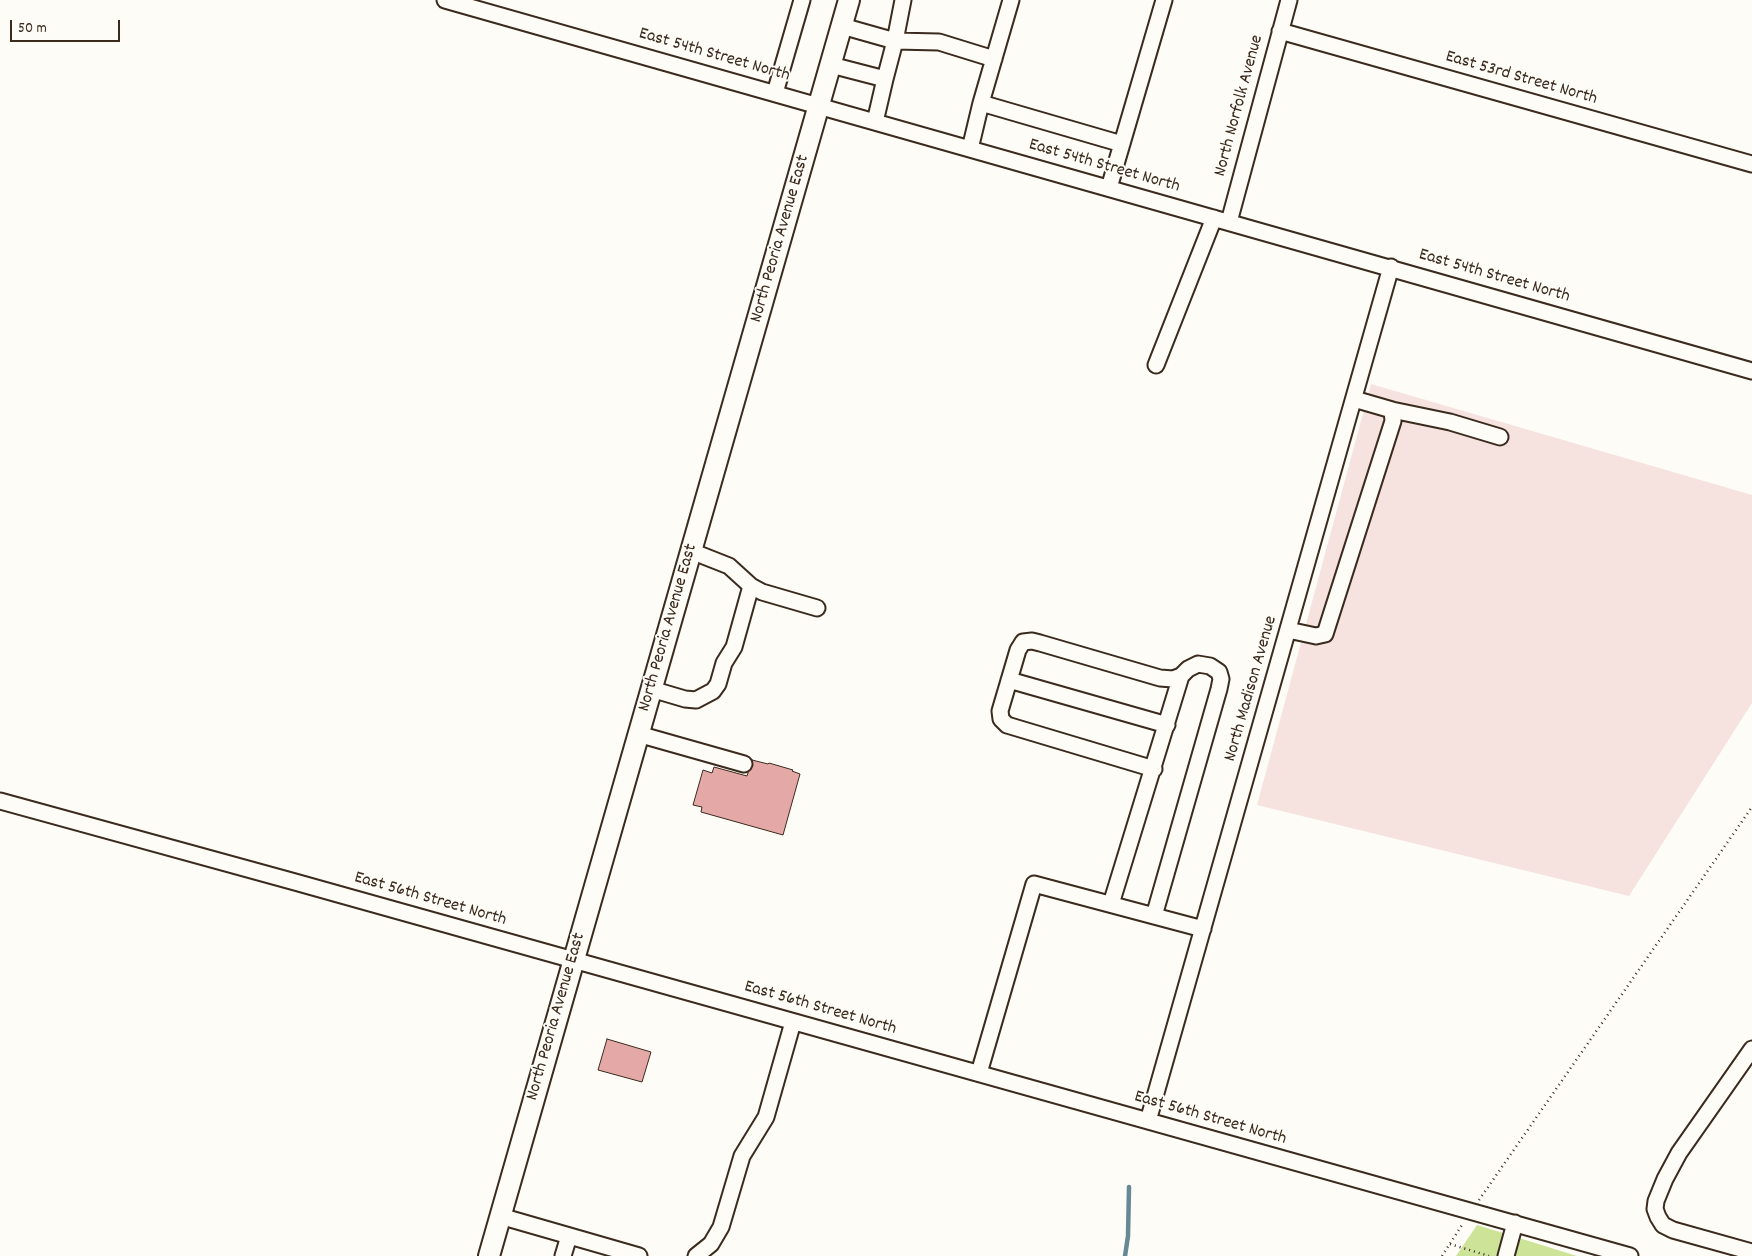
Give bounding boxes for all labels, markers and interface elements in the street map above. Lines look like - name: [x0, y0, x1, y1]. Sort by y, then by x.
- scale bar: [12, 10, 122, 42]
- text: 50 m: [18, 18, 47, 40]
- street label: East 54th Street North: [636, 24, 792, 88]
- street label: North Norfolk Avenue: [1211, 33, 1269, 179]
- street label: East 53rd Street North: [1443, 47, 1599, 111]
- street label: East 54th Street North: [1026, 135, 1182, 199]
- street label: North Peoria Avenue East: [747, 153, 815, 325]
- street label: East 54th Street North: [1416, 245, 1572, 309]
- street label: North Peoria Avenue East: [635, 542, 703, 714]
- street label: North Madison Avenue: [1221, 614, 1283, 764]
- street label: East 56th Street North: [351, 868, 509, 932]
- street label: North Peoria Avenue East: [523, 931, 591, 1103]
- street label: East 56th Street North: [741, 977, 899, 1041]
- street label: East 56th Street North: [1131, 1087, 1289, 1151]

